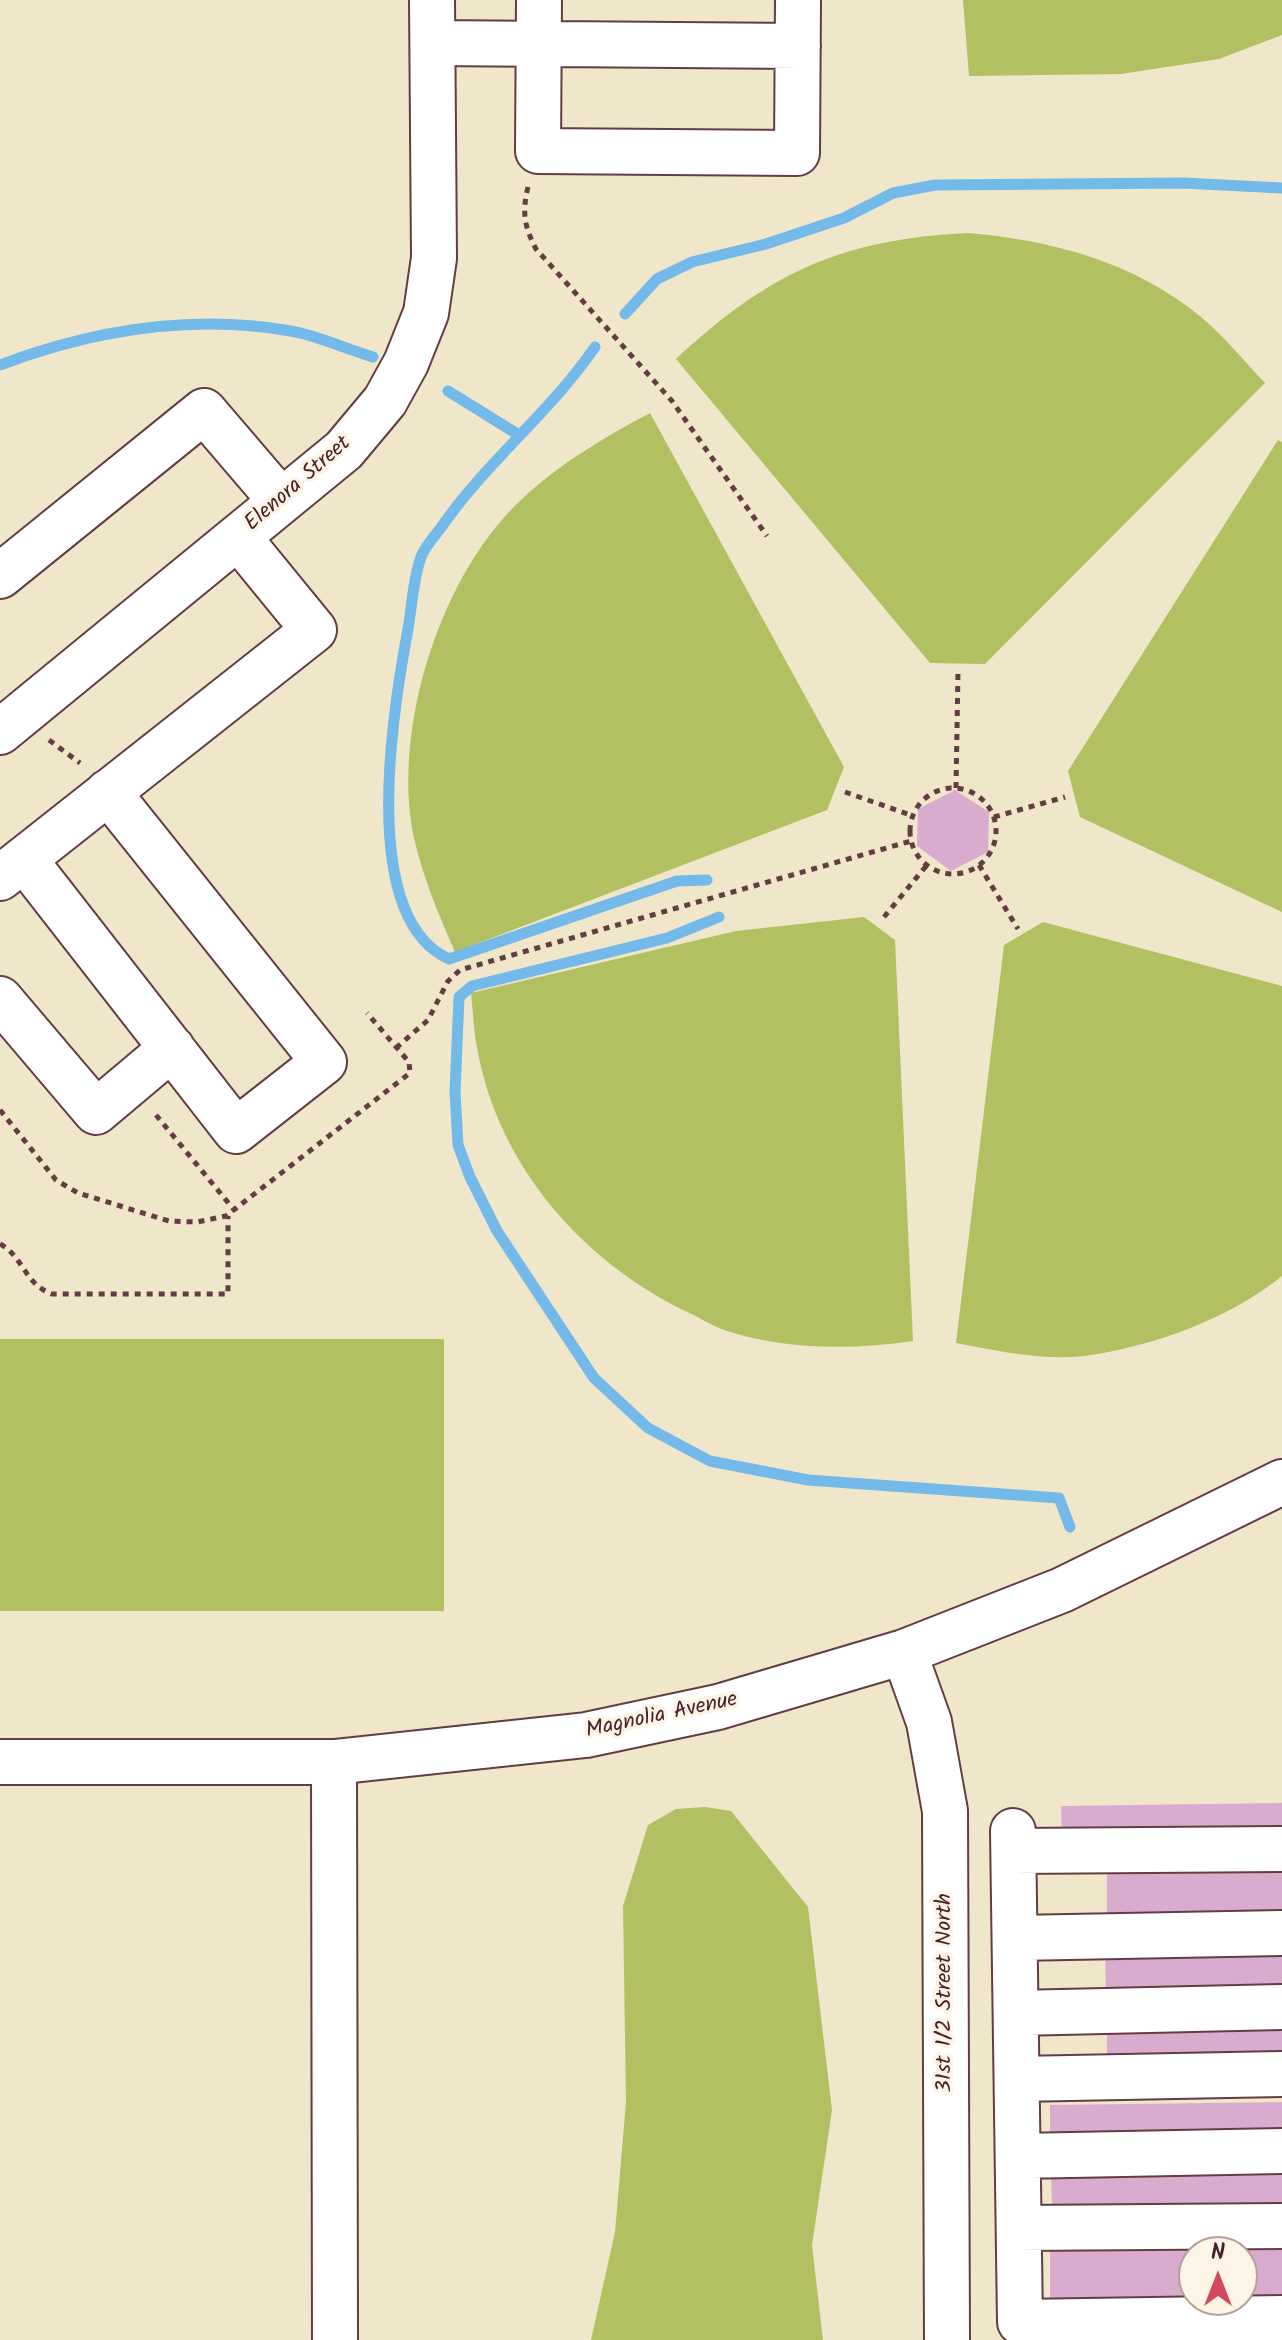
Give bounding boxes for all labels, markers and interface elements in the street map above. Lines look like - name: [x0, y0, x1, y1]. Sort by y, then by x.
- street label: Elenora Street: [241, 432, 357, 538]
- street label: Magnolia Avenue: [584, 1688, 740, 1746]
- street label: 31st 1/2 Street North: [933, 1893, 959, 2093]
- north arrow: [1178, 2236, 1258, 2316]
- text: N: [1211, 2236, 1225, 2271]

